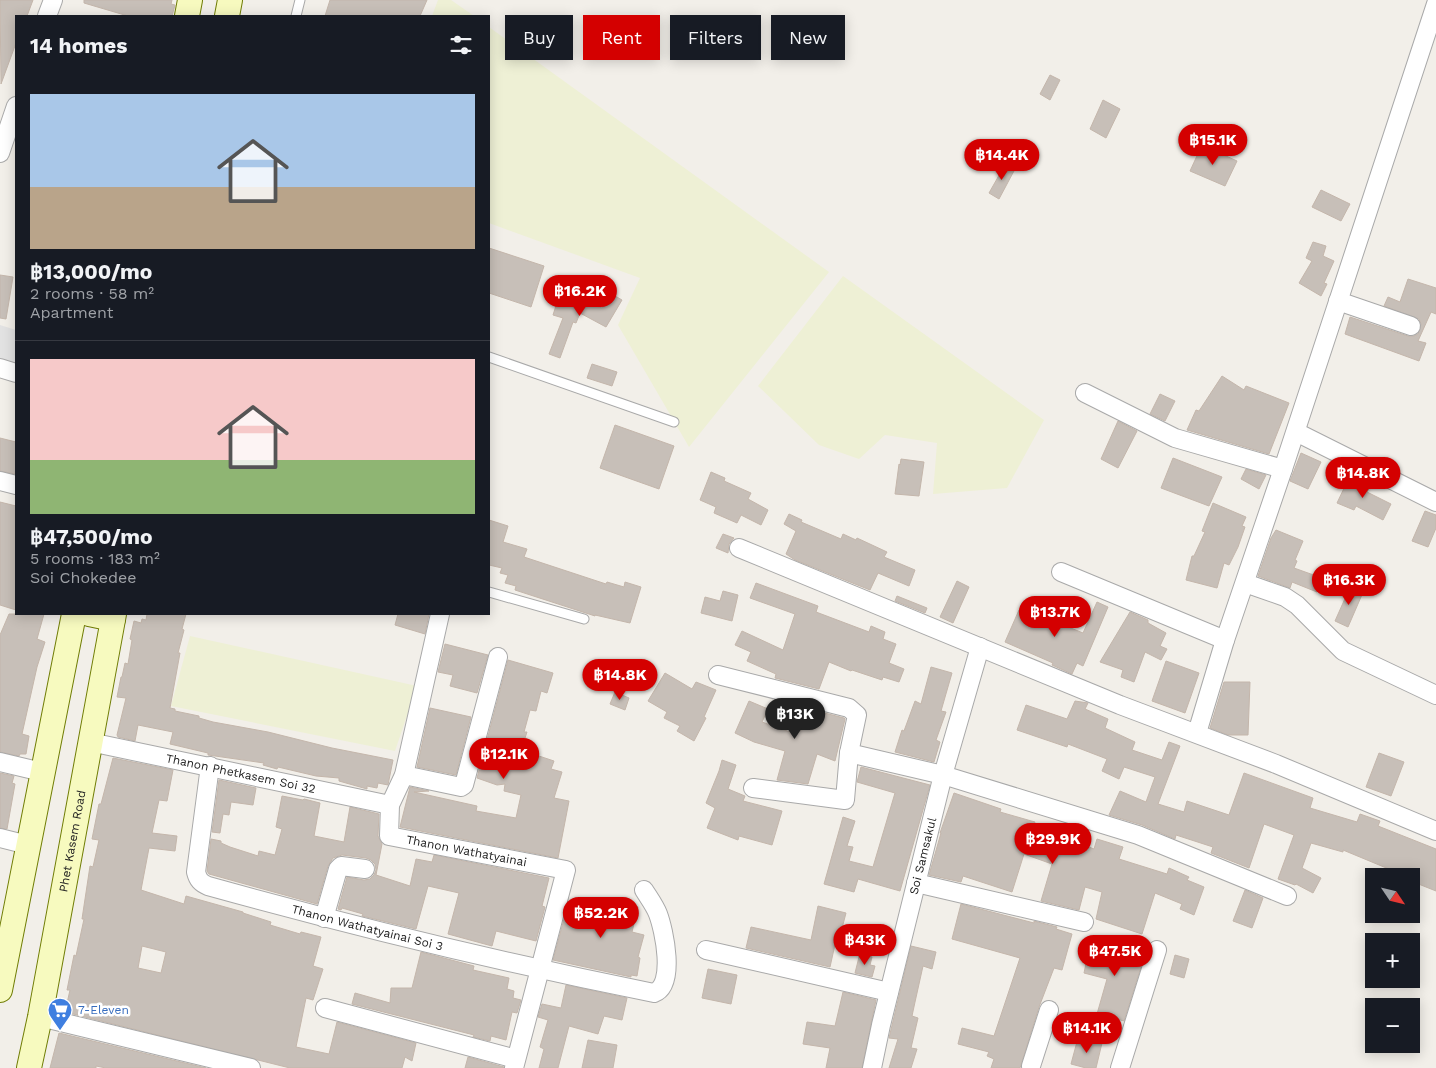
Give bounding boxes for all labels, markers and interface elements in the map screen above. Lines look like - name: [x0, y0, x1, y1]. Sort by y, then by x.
- chip: Buy: [505, 15, 573, 60]
- chip: Rent: [583, 15, 660, 60]
- chip: Filters: [670, 15, 761, 60]
- chip: New: [771, 15, 845, 60]
- icon: filters: [447, 31, 475, 59]
- text: 14 homes: [30, 33, 127, 58]
- pin: ฿15.1K: [1172, 124, 1254, 166]
- icon: home: [208, 126, 298, 216]
- text: ฿15.1K: [1189, 130, 1237, 149]
- pin: ฿14.4K: [961, 138, 1043, 181]
- text: ฿14.4K: [975, 145, 1029, 164]
- text: ฿13,000/mo: [30, 259, 152, 284]
- pin: ฿16.2K: [539, 274, 621, 317]
- text: ฿16.2K: [554, 281, 606, 300]
- text: 2 rooms · 58 m²: [30, 284, 154, 303]
- text: Apartment: [30, 303, 113, 322]
- icon: home: [208, 392, 298, 482]
- pin: ฿14.8K: [1322, 456, 1404, 499]
- text: ฿14.8K: [1336, 463, 1390, 482]
- text: ฿47,500/mo: [30, 524, 153, 549]
- text: 5 rooms · 183 m²: [30, 549, 160, 568]
- pin: ฿16.3K: [1308, 564, 1390, 606]
- text: Soi Chokedee: [30, 568, 137, 587]
- text: ฿16.3K: [1323, 570, 1375, 589]
- pin: ฿13.7K: [1014, 596, 1096, 638]
- text: ฿13.7K: [1030, 602, 1080, 621]
- pin: ฿14.8K: [579, 658, 661, 701]
- text: ฿14.8K: [593, 665, 647, 684]
- pin: ฿13K: [765, 698, 825, 740]
- text: ฿13K: [776, 704, 814, 723]
- pin: ฿12.1K: [463, 738, 545, 780]
- text: ฿12.1K: [480, 744, 528, 763]
- street label: Thanon Phetkasem Soi 32: [165, 751, 317, 796]
- street label: Phet Kasem Road: [56, 789, 89, 893]
- street label: Soi Samsakul: [907, 816, 939, 896]
- pin: ฿29.9K: [1012, 822, 1094, 865]
- text: ฿29.9K: [1025, 829, 1081, 848]
- street label: Thanon Wathatyainai: [405, 832, 528, 869]
- north arrow: [1365, 868, 1420, 922]
- map controls: [1365, 868, 1420, 1053]
- pin: ฿52.2K: [560, 896, 642, 939]
- street label: Thanon Wathatyainai Soi 3: [290, 902, 444, 953]
- text: ฿52.2K: [574, 903, 628, 922]
- pin: ฿43K: [835, 924, 895, 966]
- text: ฿43K: [844, 930, 886, 949]
- button: +: [1365, 933, 1420, 988]
- pin: ฿47.5K: [1074, 934, 1156, 977]
- text: ฿47.5K: [1089, 941, 1141, 960]
- supermarket icon: 7-Eleven: [47, 997, 73, 1031]
- button: −: [1365, 998, 1420, 1053]
- place label: 7-Eleven: [78, 1003, 129, 1017]
- pin: ฿14.1K: [1046, 1012, 1128, 1054]
- text: ฿14.1K: [1063, 1018, 1111, 1037]

